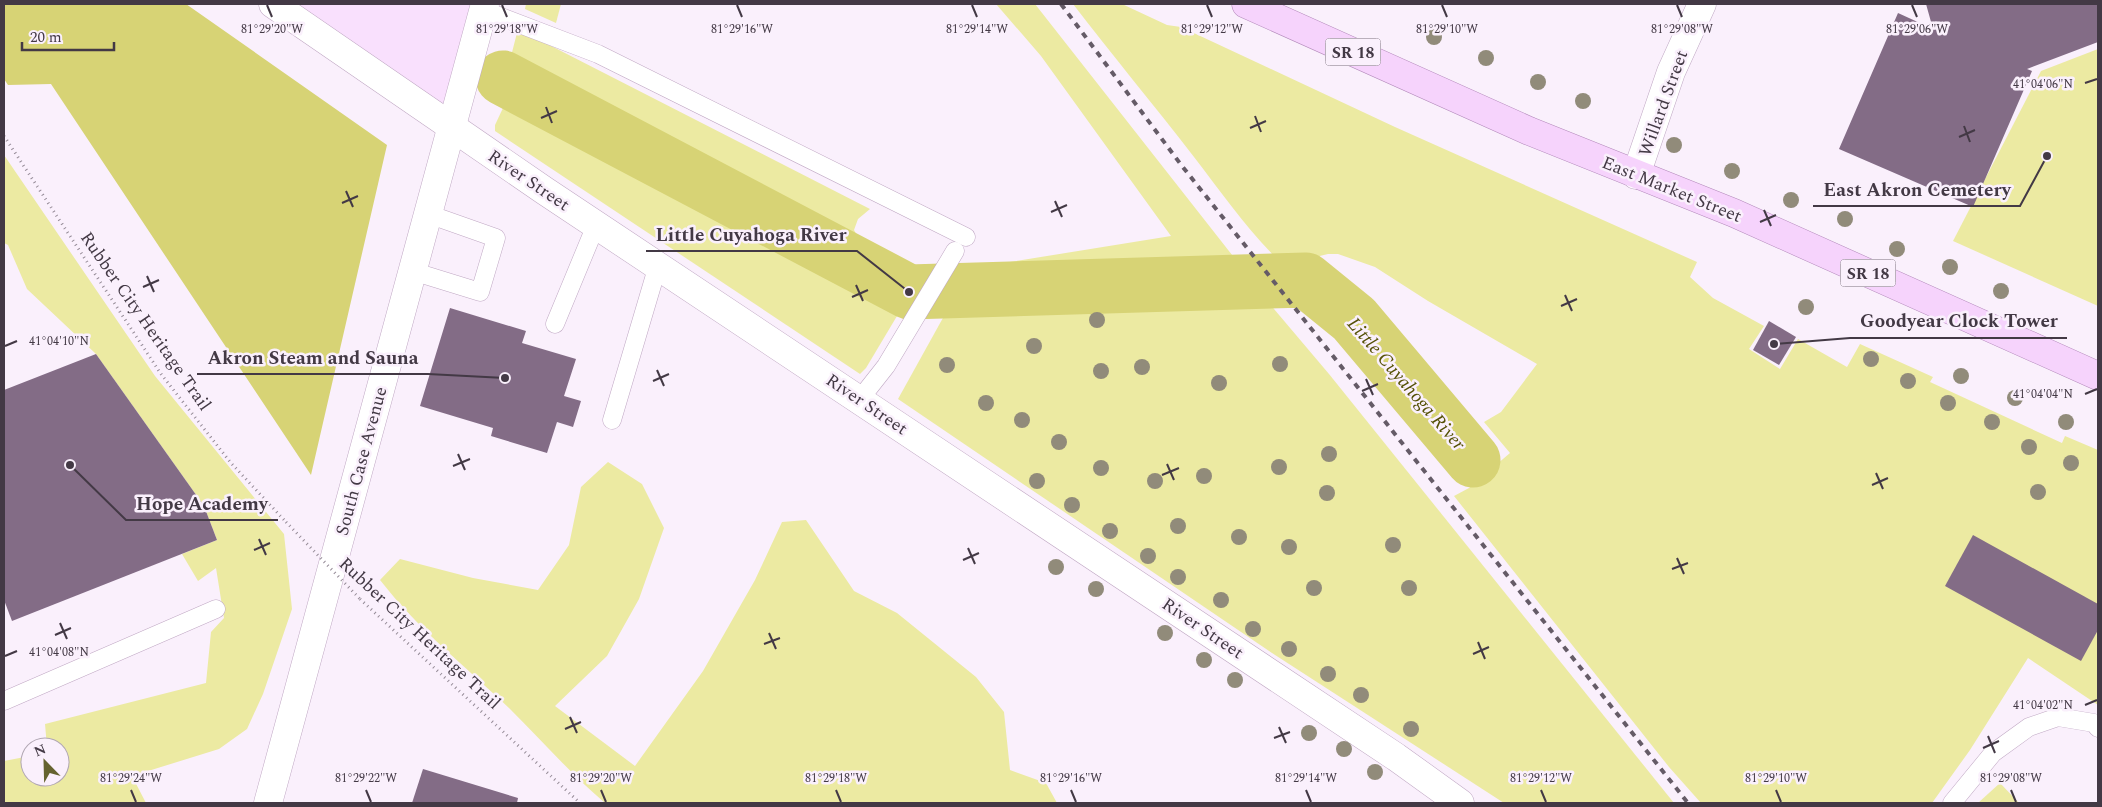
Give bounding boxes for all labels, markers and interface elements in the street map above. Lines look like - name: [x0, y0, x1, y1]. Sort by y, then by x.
- scale bar: [22, 20, 115, 52]
- text: 81°29'20"W: [241, 20, 303, 39]
- text: 81°29'18"W: [476, 20, 538, 39]
- text: 81°29'16"W: [711, 20, 773, 39]
- text: 81°29'14"W: [946, 20, 1008, 39]
- text: 81°29'12"W: [1181, 20, 1243, 39]
- text: 81°29'10"W: [1416, 20, 1478, 39]
- text: 81°29'08"W: [1651, 20, 1713, 39]
- text: 81°29'06"W: [1886, 20, 1948, 39]
- text: 20 m: [30, 26, 62, 49]
- road number: SR 18: [1326, 38, 1380, 66]
- street label: Willard Street: [1632, 46, 1695, 160]
- text: 41°04'06"N: [2013, 75, 2073, 94]
- street label: River Street: [482, 143, 575, 218]
- street label: East Market Street: [1598, 149, 1746, 230]
- callout: East Akron Cemetery: [1813, 172, 2020, 206]
- text: East Akron Cemetery: [1823, 176, 2012, 205]
- callout: Little Cuyahoga River: [646, 217, 857, 251]
- text: Little Cuyahoga River: [656, 221, 847, 250]
- street label: Rubber City Heritage Trail: [73, 226, 218, 416]
- road number: SR 18: [1840, 260, 1896, 286]
- callout: Goodyear Clock Tower: [1850, 304, 2067, 338]
- text: Goodyear Clock Tower: [1860, 307, 2059, 336]
- water label: Little Cuyahoga River: [1340, 311, 1472, 457]
- text: 41°04'10"N: [29, 332, 89, 351]
- callout: Akron Steam and Sauna: [197, 340, 428, 374]
- text: Akron Steam and Sauna: [207, 344, 419, 373]
- street label: River Street: [820, 367, 913, 442]
- street label: South Case Avenue: [329, 384, 394, 539]
- text: 41°04'04"N: [2013, 385, 2073, 404]
- callout: Hope Academy: [126, 486, 278, 520]
- text: Hope Academy: [136, 490, 269, 519]
- street label: Rubber City Heritage Trail: [332, 551, 507, 716]
- street label: River Street: [1156, 591, 1249, 666]
- text: 41°04'08"N: [29, 643, 89, 662]
- text: 41°04'02"N: [2013, 696, 2073, 715]
- north arrow: [20, 737, 70, 787]
- text: N: [31, 739, 49, 762]
- text: 81°29'24"W: [100, 769, 162, 788]
- text: 81°29'22"W: [335, 769, 397, 788]
- text: 81°29'20"W: [570, 769, 632, 788]
- text: 81°29'18"W: [805, 769, 867, 788]
- text: 81°29'16"W: [1040, 769, 1102, 788]
- text: 81°29'14"W: [1275, 769, 1337, 788]
- text: 81°29'12"W: [1510, 769, 1572, 788]
- text: 81°29'10"W: [1745, 769, 1807, 788]
- text: 81°29'08"W: [1980, 769, 2042, 788]

